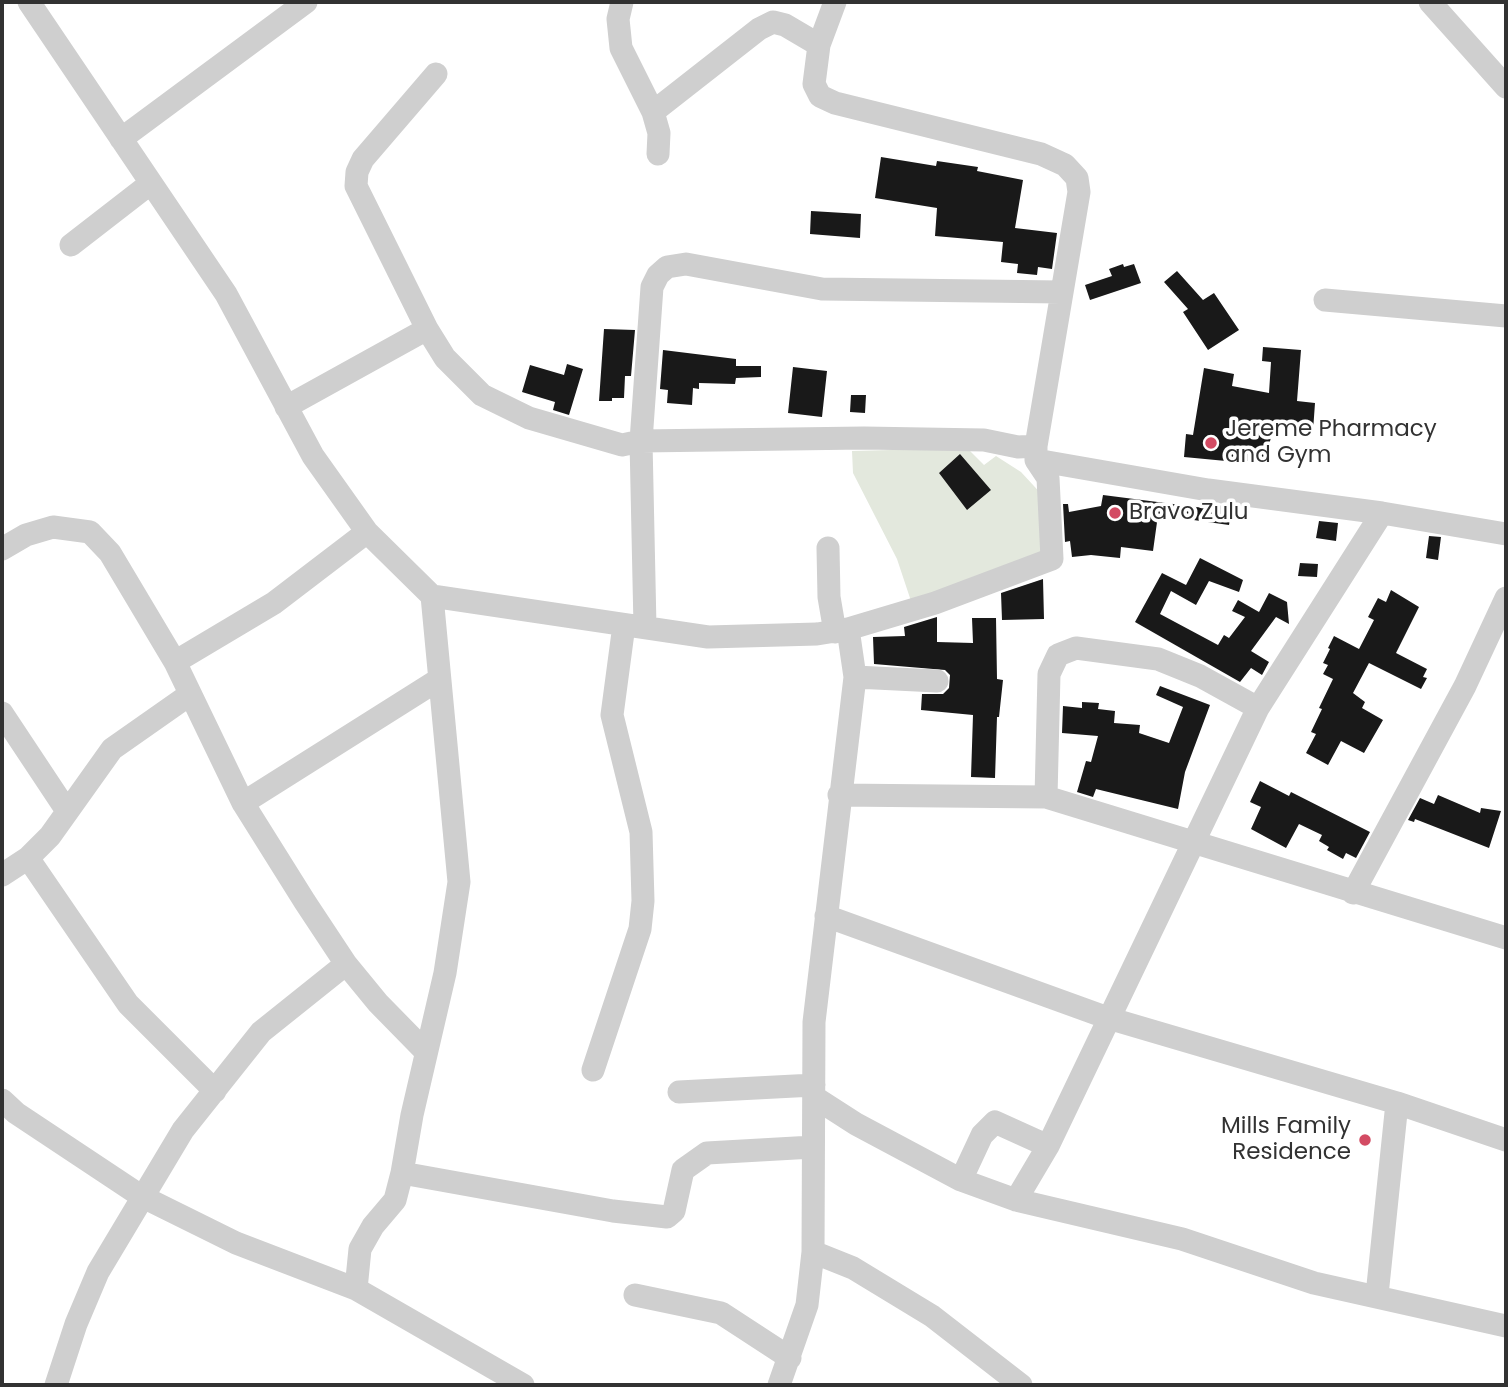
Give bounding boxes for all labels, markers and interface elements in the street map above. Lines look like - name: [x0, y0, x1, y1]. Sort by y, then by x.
- place label: Jereme Pharmacy and Gym: [1225, 416, 1437, 470]
- marker: Jereme Pharmacy and Gym: [1203, 435, 1219, 451]
- place label: Bravo Zulu: [1129, 499, 1249, 527]
- marker: Bravo Zulu: [1107, 505, 1123, 521]
- place label: Mills Family Residence: [1221, 1113, 1351, 1167]
- marker: Mills Family Residence: [1357, 1132, 1373, 1148]

